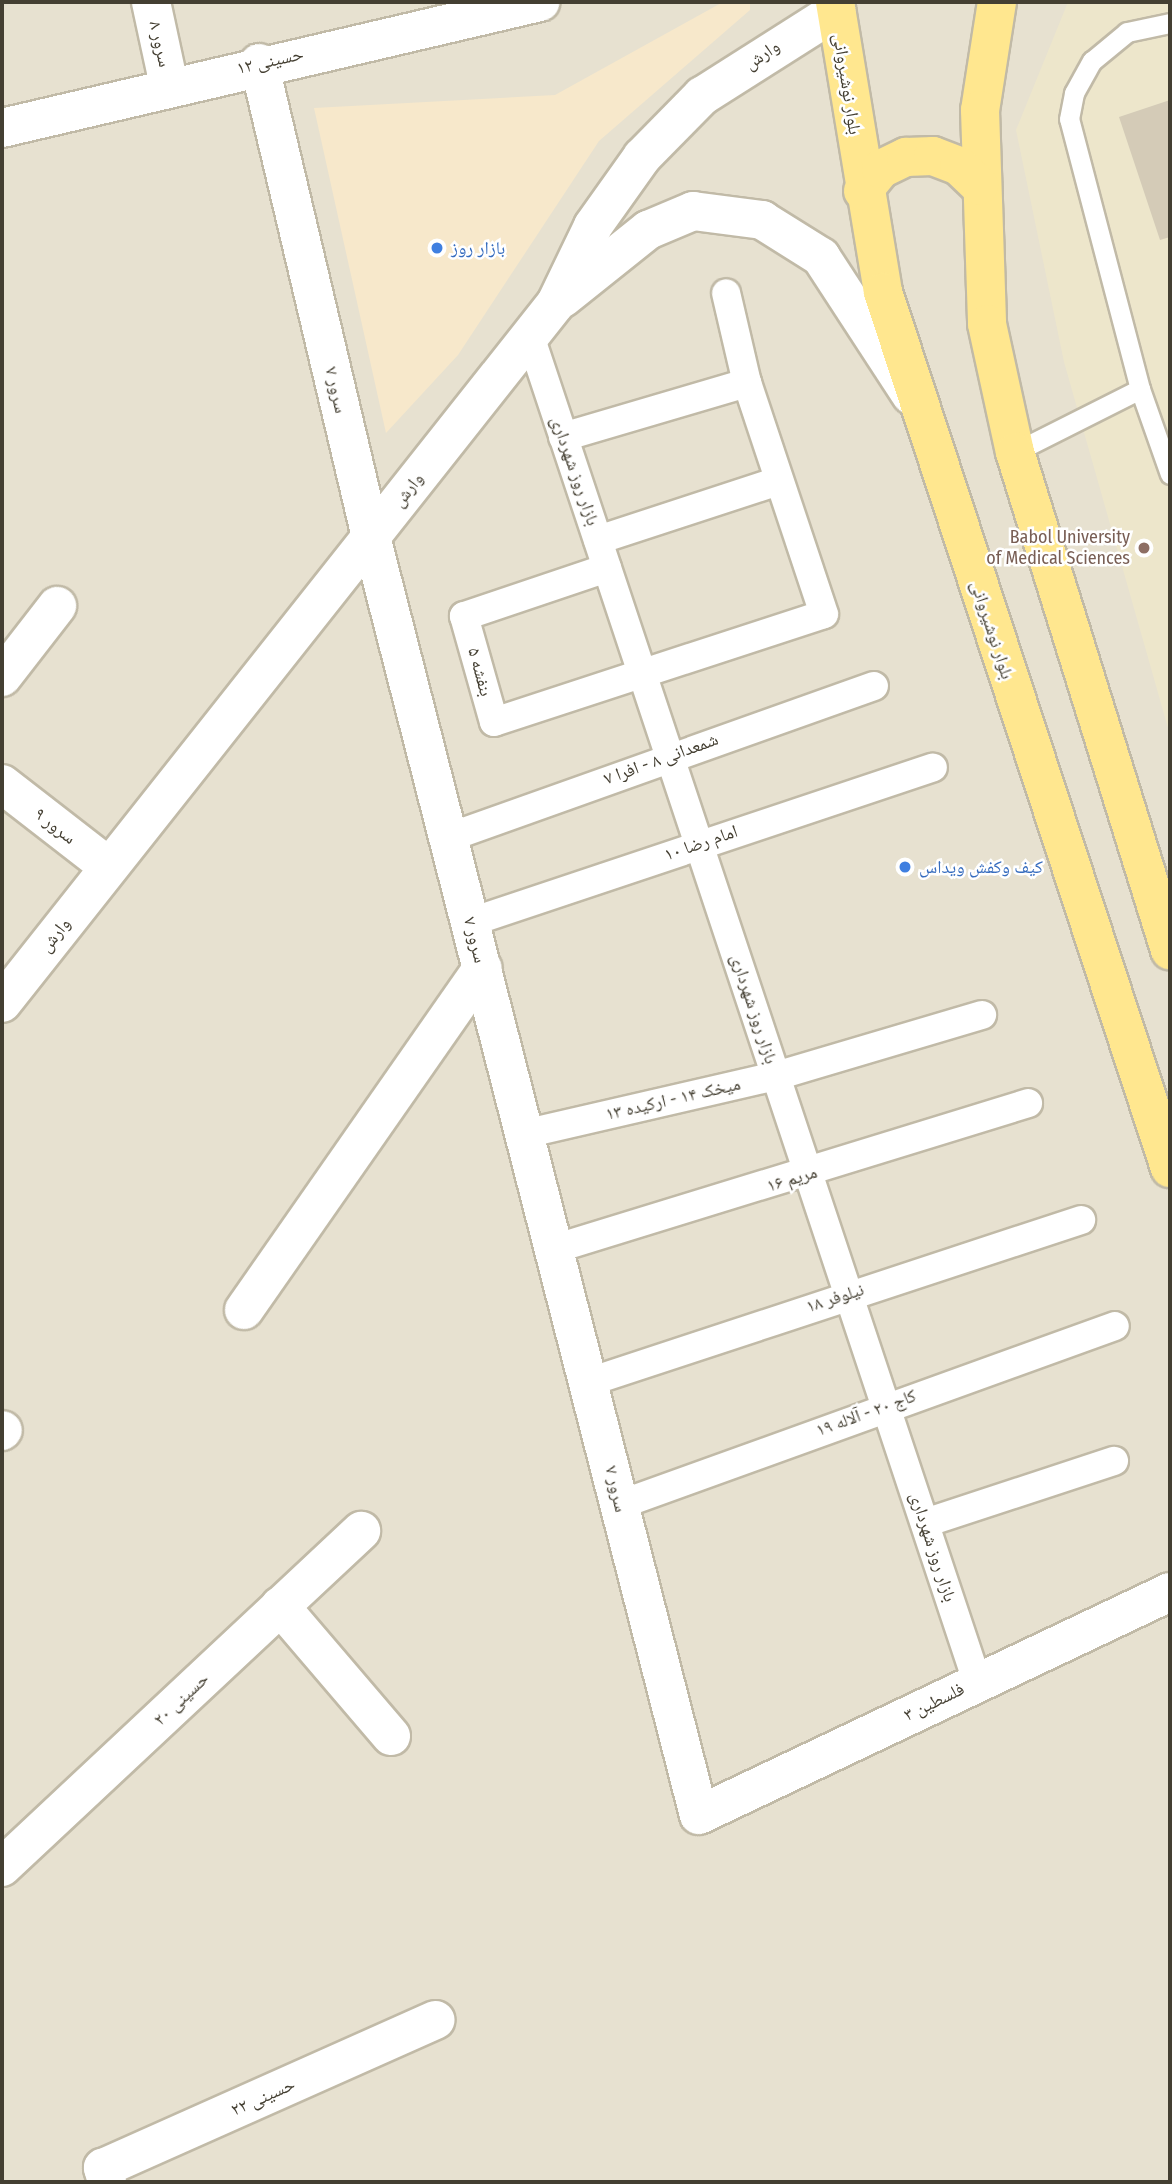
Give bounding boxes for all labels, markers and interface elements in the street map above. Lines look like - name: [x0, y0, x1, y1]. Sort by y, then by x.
- street label: سرور ۸: [144, 19, 176, 69]
- street label: بلوار نوشیروانی: [828, 32, 866, 136]
- street label: وارش: [740, 35, 784, 75]
- street label: حسینی ۱۲: [235, 43, 305, 79]
- place label: بازار روز: [451, 237, 505, 259]
- marker: بازار روز: [429, 240, 445, 256]
- street label: سرور ۷: [320, 365, 352, 415]
- street label: بازار روز شهرداری: [546, 413, 604, 529]
- street label: وارش: [388, 468, 428, 512]
- place label: Babol University of Medical Sciences: [986, 527, 1130, 570]
- marker: Babol University of Medical Sciences: [1136, 540, 1152, 556]
- street label: بلوار نوشیروانی: [966, 578, 1018, 682]
- street label: بنفشه ۵: [463, 645, 497, 699]
- street label: شمعدانی ۸ - افرا ۷: [601, 728, 721, 790]
- street label: سرور ۹: [30, 803, 80, 849]
- street label: امام رضا ۱۰: [661, 820, 741, 866]
- place label: کیف و‌کفش ویداس: [919, 856, 1043, 878]
- marker: کیف و‌کفش ویداس: [897, 859, 913, 875]
- street label: وارش: [35, 913, 75, 957]
- street label: سرور ۷: [459, 915, 491, 965]
- street label: بازار روز شهرداری: [726, 951, 782, 1067]
- street label: میخک ۱۴ - ارکیده ۱۳: [604, 1073, 742, 1125]
- street label: مریم ۱۶: [764, 1161, 820, 1197]
- street label: نیلوفر ۱۸: [803, 1279, 867, 1317]
- street label: کاج ۲۰ - آلاله ۱۹: [813, 1385, 919, 1441]
- street label: سرور ۷: [600, 1464, 632, 1514]
- street label: بازار روز شهرداری: [905, 1489, 961, 1605]
- street label: حسینی ٢٠: [149, 1668, 213, 1730]
- street label: فلسطین ۳: [900, 1678, 968, 1726]
- street label: حسینی ۲۲: [228, 2073, 298, 2121]

